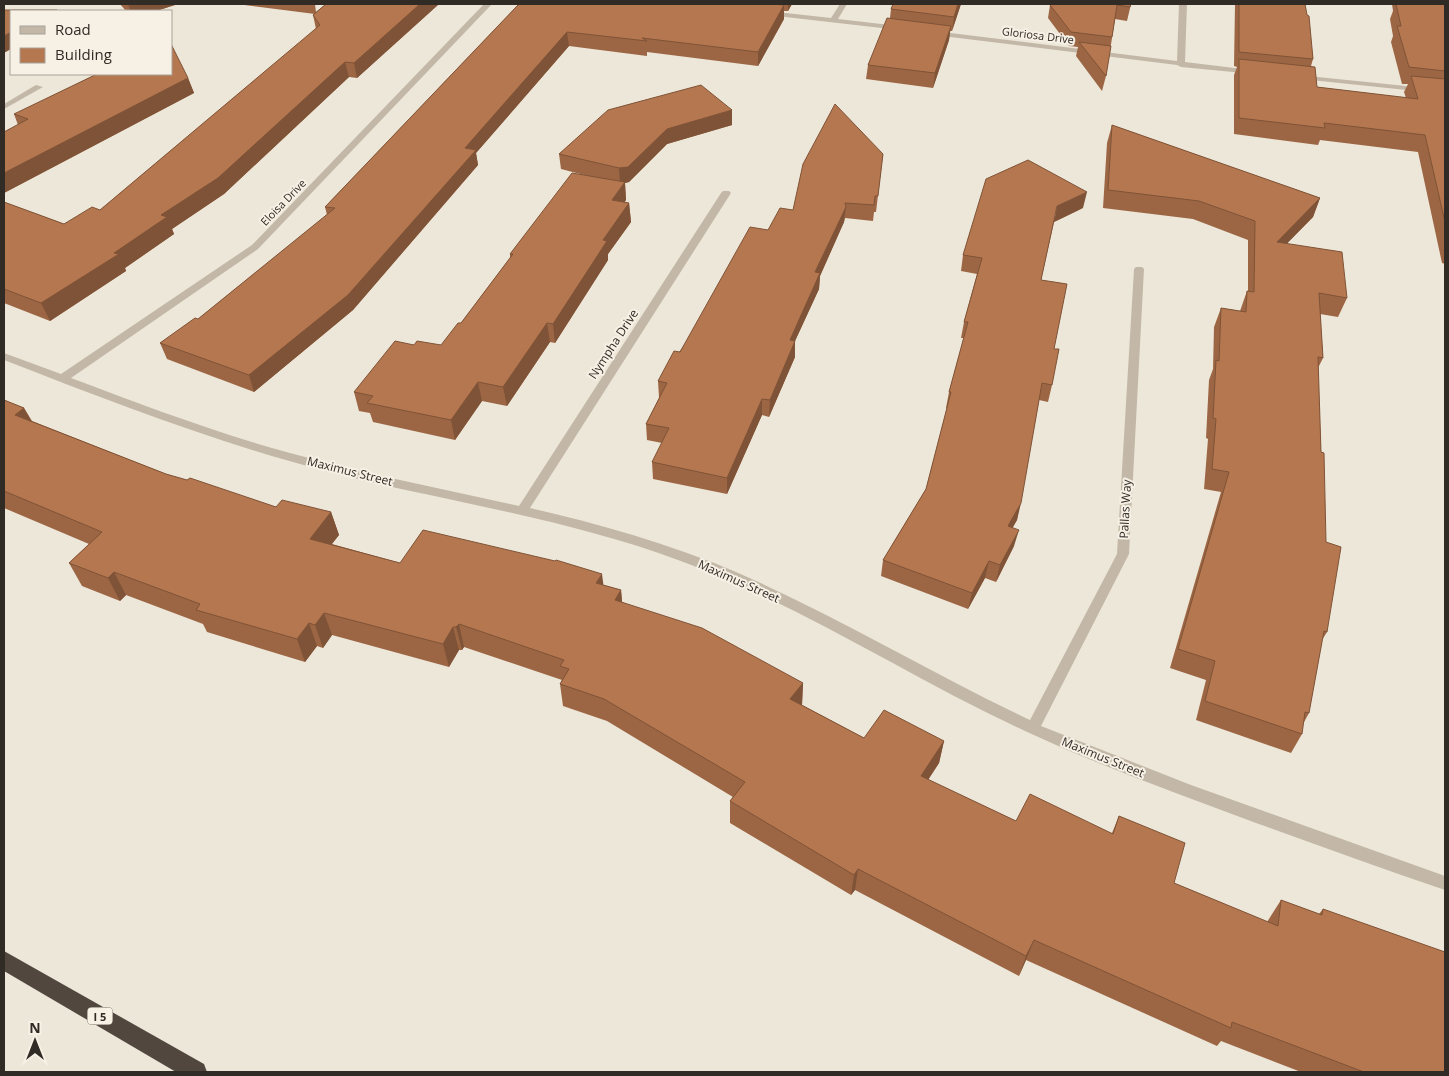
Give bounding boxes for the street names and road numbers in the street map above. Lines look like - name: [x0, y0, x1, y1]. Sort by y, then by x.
- street label: Gloriosa Drive: [1001, 23, 1075, 47]
- street label: Eloisa Drive: [257, 175, 309, 229]
- street label: Nympha Drive: [584, 306, 642, 382]
- street label: Maximus Street: [305, 452, 395, 490]
- street label: Pallas Way: [1115, 478, 1135, 539]
- street label: Maximus Street: [696, 555, 782, 607]
- street label: Maximus Street: [1059, 733, 1147, 781]
- road number: I 5: [88, 1008, 112, 1024]

